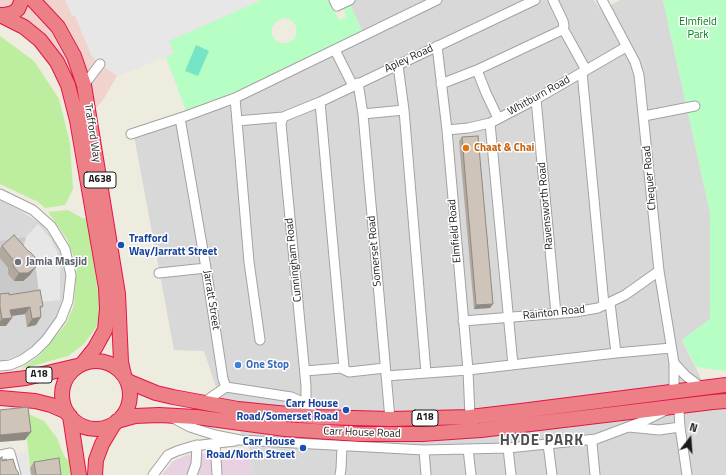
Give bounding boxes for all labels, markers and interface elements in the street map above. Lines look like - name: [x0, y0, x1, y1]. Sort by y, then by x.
- park label: Elmfield Park: [679, 15, 717, 41]
- street label: Apley Road: [383, 42, 435, 76]
- street label: Whitburn Road: [505, 73, 573, 119]
- street label: Trafford Way: [81, 103, 103, 163]
- place label: Chaat & Chai: [474, 141, 534, 155]
- marker: Chaat & Chai: [461, 143, 471, 153]
- street label: Chequer Road: [641, 145, 659, 211]
- street label: Ravensworth Road: [536, 162, 556, 250]
- road number: A638: [84, 172, 116, 188]
- street label: Elmfield Road: [446, 199, 464, 263]
- street label: Somerset Road: [365, 215, 385, 287]
- street label: Cunningham Road: [283, 217, 305, 303]
- place label: Trafford Way/Jarratt Street: [129, 232, 217, 258]
- marker: Trafford Way/Jarratt Street: [116, 240, 126, 250]
- place label: Jamia Masjid: [26, 255, 87, 269]
- marker: Jamia Masjid: [13, 257, 23, 267]
- street label: Jarratt Street: [200, 269, 222, 331]
- street label: Rainton Road: [522, 303, 586, 323]
- place label: One Stop: [246, 358, 289, 372]
- marker: One Stop: [233, 360, 243, 370]
- road number: A18: [26, 367, 52, 383]
- place label: Carr House Road/Somerset Road: [236, 397, 338, 423]
- marker: Carr House Road/Somerset Road: [341, 405, 351, 415]
- road number: A18: [412, 410, 438, 426]
- north arrow: [670, 419, 710, 459]
- text: N: [688, 419, 699, 436]
- street label: Carr House Road: [323, 425, 401, 441]
- district label: HYDE PARK: [500, 432, 584, 450]
- place label: Carr House Road/North Street: [206, 435, 295, 461]
- marker: Carr House Road/North Street: [298, 443, 308, 453]

